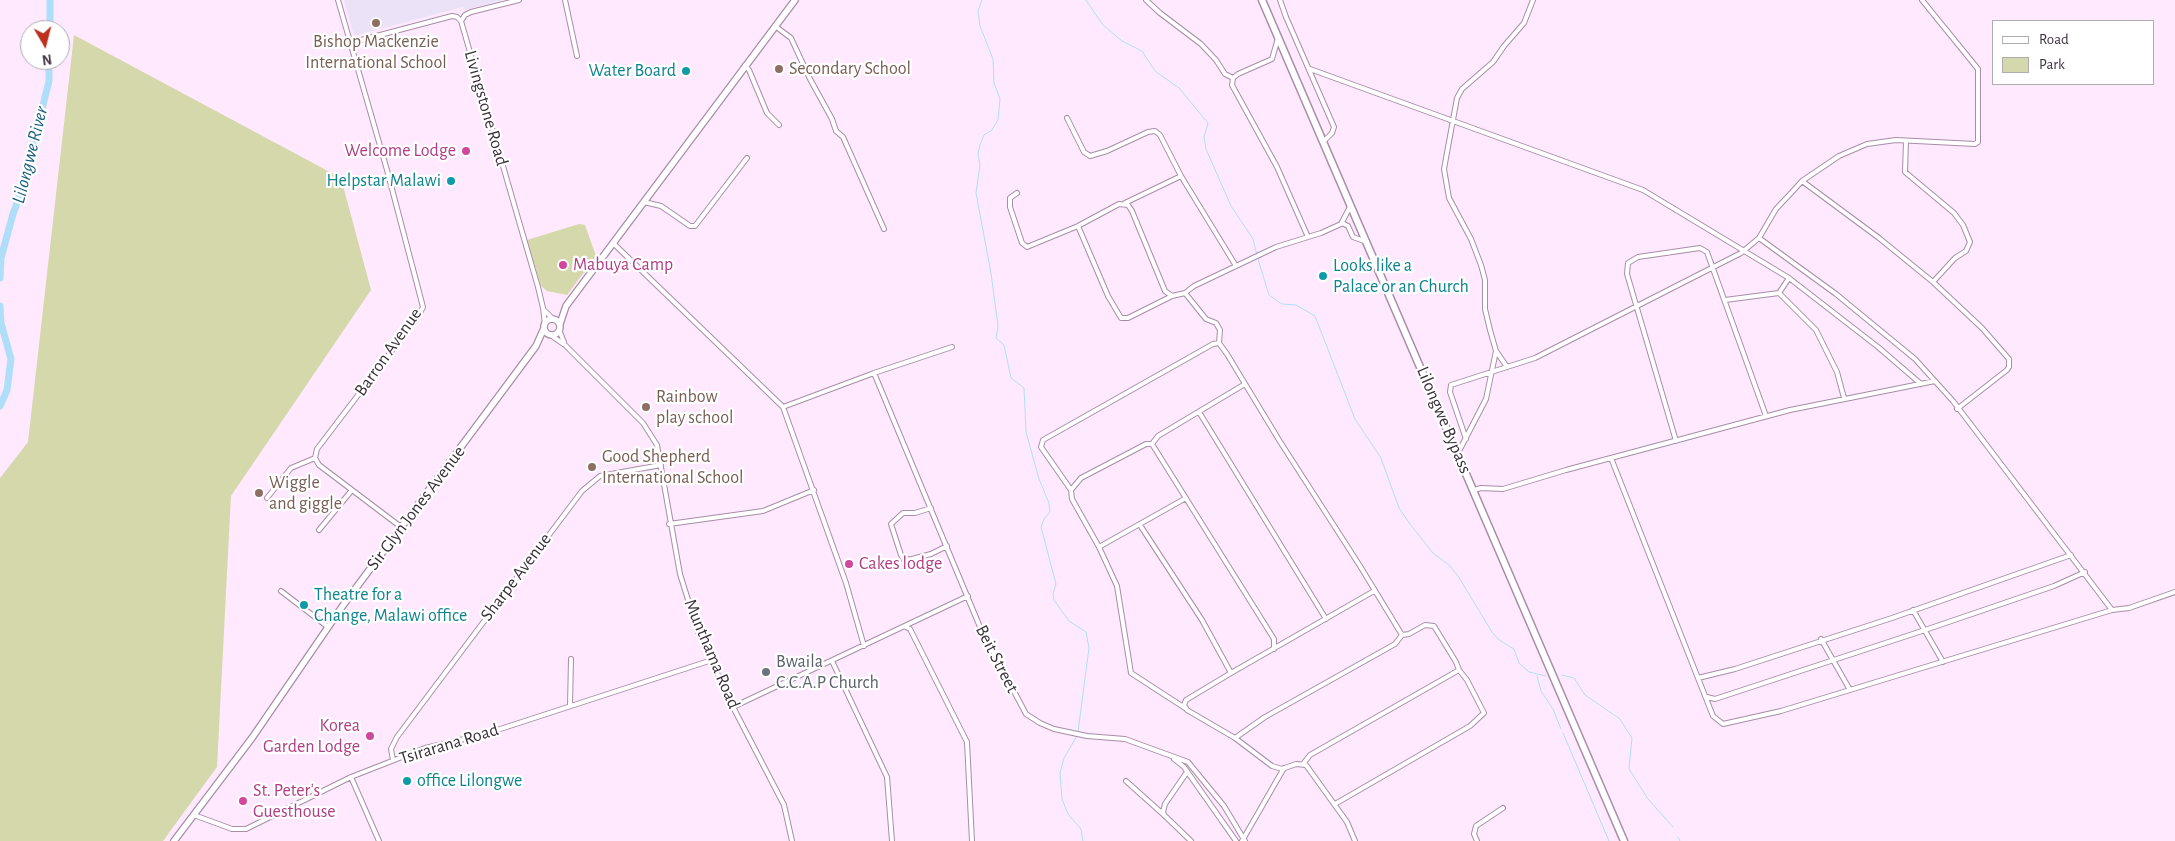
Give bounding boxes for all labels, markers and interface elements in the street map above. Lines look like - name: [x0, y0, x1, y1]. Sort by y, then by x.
- marker: Bishop Mackenzie International School: [370, 17, 382, 29]
- north arrow: [20, 20, 70, 70]
- legend: [1992, 20, 2155, 85]
- place label: Bishop Mackenzie International School: [305, 31, 447, 74]
- text: Road: [2039, 32, 2069, 47]
- street label: Livingstone Road: [459, 48, 513, 168]
- text: N: [41, 51, 53, 66]
- text: Park: [2039, 57, 2065, 72]
- place label: Secondary School: [789, 58, 911, 80]
- place label: Water Board: [588, 60, 676, 82]
- marker: Secondary School: [773, 63, 785, 75]
- marker: Water Board: [680, 65, 692, 77]
- water label: Lilongwe River: [7, 104, 53, 206]
- place label: Welcome Lodge: [344, 140, 456, 162]
- marker: Welcome Lodge: [460, 145, 472, 157]
- place label: Helpstar Malawi: [326, 170, 441, 192]
- marker: Helpstar Malawi: [445, 175, 457, 187]
- place label: Mabuya Camp: [573, 254, 673, 276]
- place label: Looks like a Palace or an Church: [1333, 255, 1469, 298]
- marker: Mabuya Camp: [557, 259, 569, 271]
- marker: Looks like a Palace or an Church: [1317, 270, 1329, 282]
- street label: Barron Avenue: [350, 304, 426, 400]
- street label: Lilongwe Bypass: [1412, 363, 1476, 477]
- place label: Rainbow play school: [656, 386, 733, 428]
- marker: Rainbow play school: [640, 401, 652, 413]
- street label: Sir Glyn Jones Avenue: [362, 442, 470, 574]
- place label: Good Shepherd International School: [602, 446, 743, 488]
- marker: Good Shepherd International School: [586, 461, 598, 473]
- place label: Wiggle and giggle: [269, 472, 342, 514]
- marker: Wiggle and giggle: [253, 487, 265, 499]
- street label: Sharpe Avenue: [476, 529, 556, 625]
- place label: Cakes lodge: [859, 553, 942, 575]
- marker: Cakes lodge: [843, 558, 855, 570]
- place label: Theatre for a Change, Malawi office: [314, 584, 467, 626]
- street label: Munthama Road: [679, 596, 745, 712]
- marker: Theatre for a Change, Malawi office: [298, 599, 310, 611]
- street label: Beit Street: [971, 621, 1023, 697]
- place label: Bwaila C.C.A.P Church: [776, 651, 879, 694]
- marker: Bwaila C.C.A.P Church: [760, 666, 772, 678]
- place label: Korea Garden Lodge: [263, 715, 360, 758]
- street label: Tsirarana Road: [397, 719, 501, 769]
- marker: Korea Garden Lodge: [364, 730, 376, 742]
- place label: office Lilongwe: [417, 770, 522, 792]
- marker: office Lilongwe: [401, 775, 413, 787]
- place label: St. Peter's Guesthouse: [253, 780, 336, 822]
- marker: St. Peter's Guesthouse: [237, 795, 249, 807]

